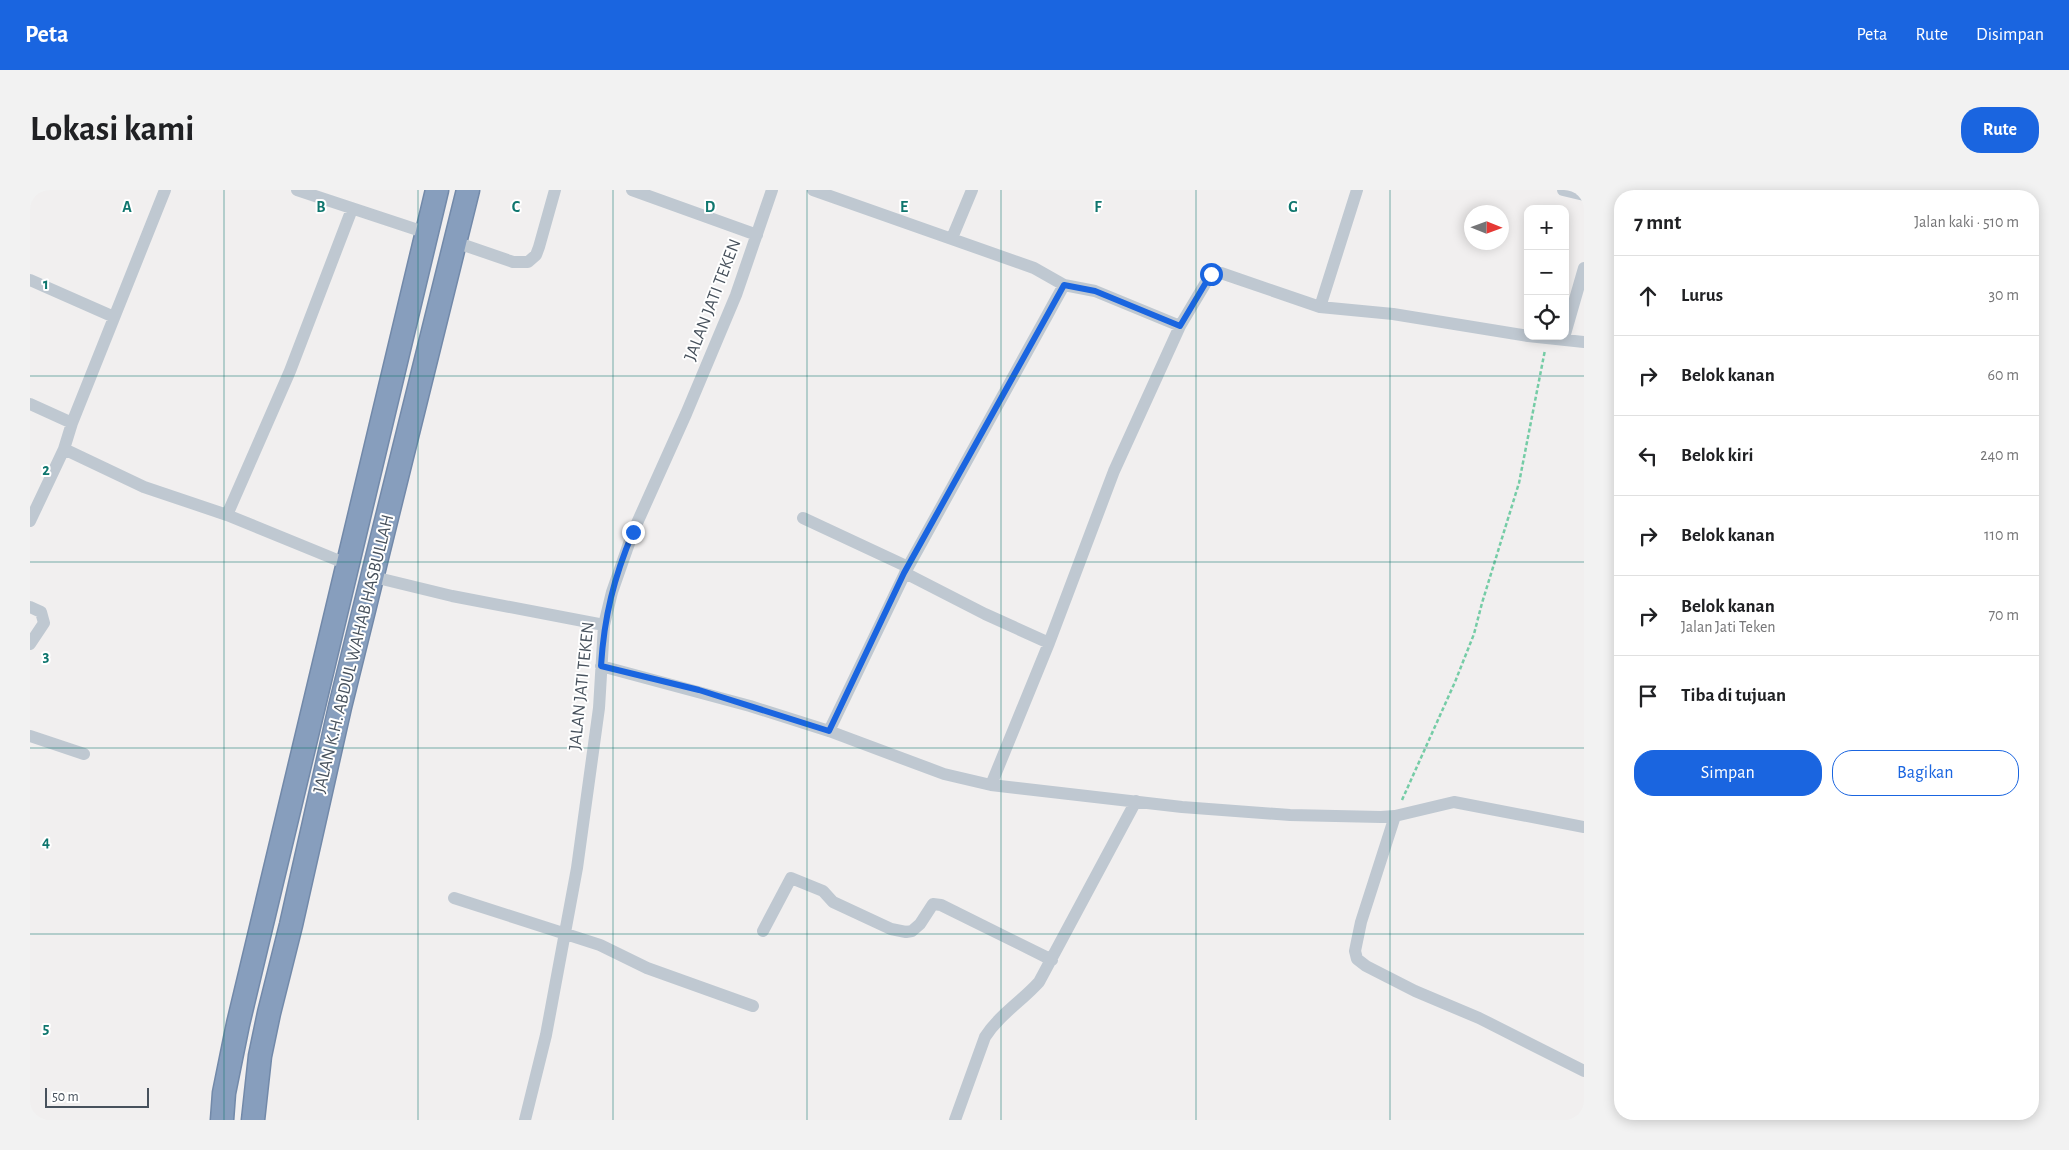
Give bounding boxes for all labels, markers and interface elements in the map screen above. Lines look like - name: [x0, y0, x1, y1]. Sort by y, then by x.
- text: Peta: [25, 23, 69, 47]
- text: Peta: [1856, 26, 1887, 44]
- text: Rute: [1915, 26, 1948, 44]
- text: Disimpan: [1976, 26, 2044, 44]
- button: Rute: [1961, 107, 2039, 153]
- text: Lokasi kami: [30, 112, 194, 147]
- text: A: [122, 199, 132, 215]
- text: B: [316, 199, 326, 215]
- text: C: [512, 199, 521, 215]
- text: D: [705, 199, 716, 215]
- text: E: [900, 199, 908, 215]
- text: F: [1094, 199, 1102, 215]
- text: G: [1288, 199, 1298, 215]
- north arrow: [1464, 205, 1509, 250]
- map controls: [1524, 205, 1569, 340]
- button: +: [1524, 205, 1569, 250]
- text: 7 mnt: [1634, 212, 1681, 233]
- text: Jalan kaki · 510 m: [1914, 214, 2019, 230]
- street label: JALAN JATI TEKEN: [681, 237, 745, 363]
- button: −: [1524, 250, 1569, 295]
- route start: [1200, 263, 1223, 286]
- text: 1: [43, 276, 49, 292]
- icon: ahead: [1634, 282, 1662, 310]
- text: Lurus: [1681, 286, 1723, 305]
- text: 30 m: [1989, 287, 2019, 303]
- button: locate: [1524, 295, 1569, 340]
- icon: right: [1634, 362, 1662, 390]
- text: Belok kanan: [1681, 366, 1775, 385]
- text: 60 m: [1988, 367, 2019, 383]
- icon: left: [1634, 442, 1662, 470]
- text: Belok kiri: [1681, 446, 1753, 465]
- text: 240 m: [1980, 447, 2019, 463]
- text: 2: [42, 462, 50, 478]
- street label: JALAN K.H. ABDUL WAHAB HASBULLAH: [311, 513, 397, 795]
- route end: [622, 521, 645, 544]
- icon: right: [1634, 522, 1662, 550]
- text: Belok kanan: [1681, 526, 1775, 545]
- text: 110 m: [1984, 527, 2019, 543]
- text: Belok kanan: [1681, 597, 1775, 616]
- icon: right: [1634, 602, 1662, 630]
- text: 70 m: [1988, 607, 2019, 623]
- text: Jalan Jati Teken: [1681, 619, 1776, 635]
- street label: JALAN JATI TEKEN: [566, 621, 598, 751]
- text: 3: [43, 648, 50, 664]
- icon: arrive: [1634, 682, 1662, 710]
- text: Tiba di tujuan: [1681, 686, 1786, 705]
- button: Simpan: [1634, 750, 1822, 796]
- button: Bagikan: [1832, 750, 2019, 796]
- text: 4: [42, 834, 50, 850]
- text: 5: [43, 1020, 50, 1036]
- scale bar: [45, 1085, 149, 1108]
- text: 50 m: [52, 1090, 79, 1104]

